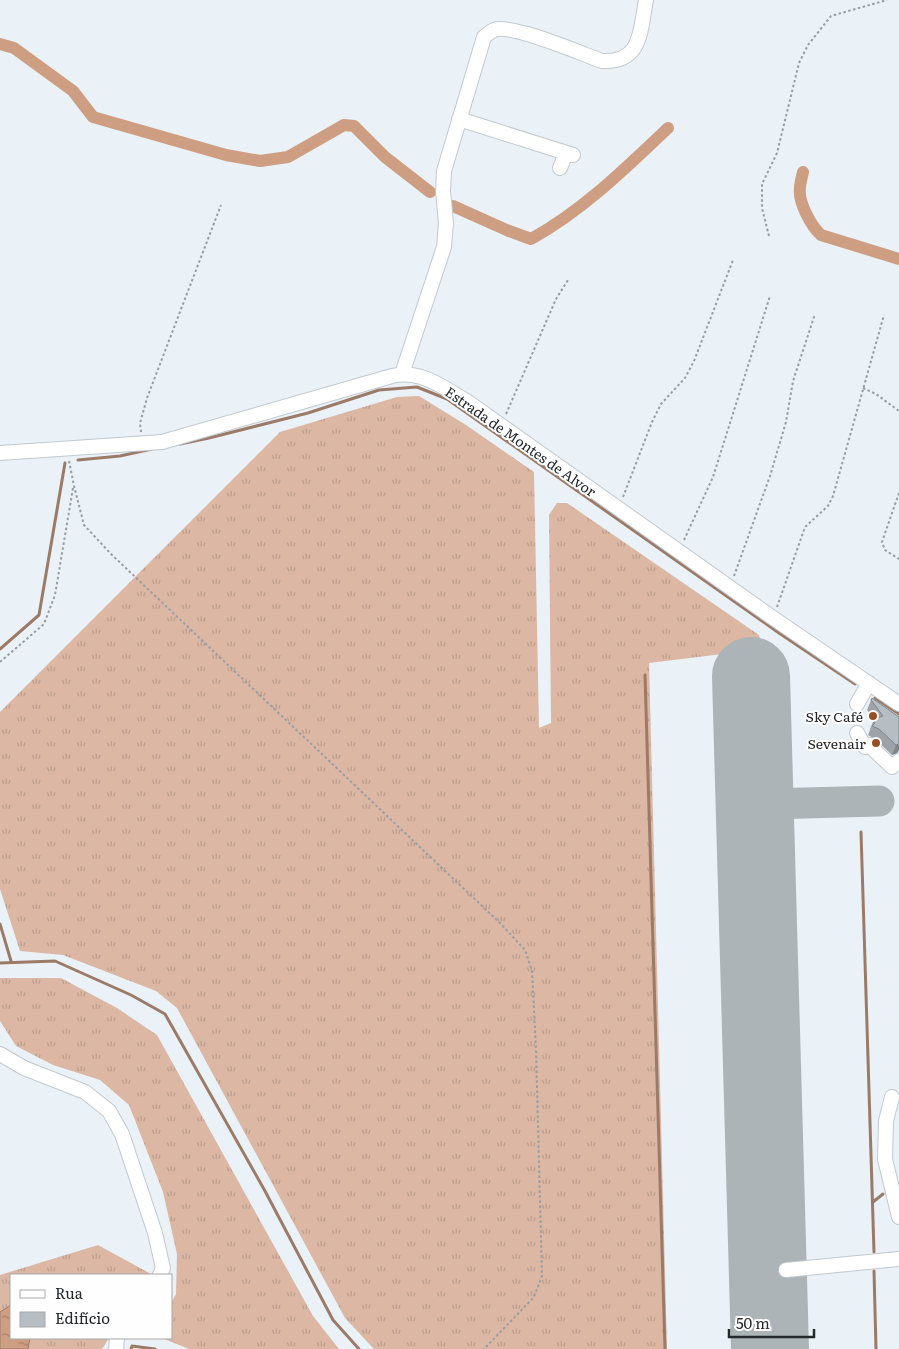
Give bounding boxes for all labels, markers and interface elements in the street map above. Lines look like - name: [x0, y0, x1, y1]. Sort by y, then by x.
- street label: Estrada de Montes de Alvor: [442, 381, 601, 501]
- place label: Sky Café: [806, 706, 863, 726]
- marker: Sky Café: [867, 710, 879, 722]
- place label: Sevenair: [807, 733, 866, 753]
- marker: Sevenair: [870, 737, 882, 749]
- legend: [10, 1274, 172, 1339]
- text: Rua: [55, 1281, 84, 1304]
- text: Edifício: [55, 1306, 110, 1329]
- scale bar: [729, 1306, 814, 1338]
- text: 50 m: [736, 1311, 770, 1334]

